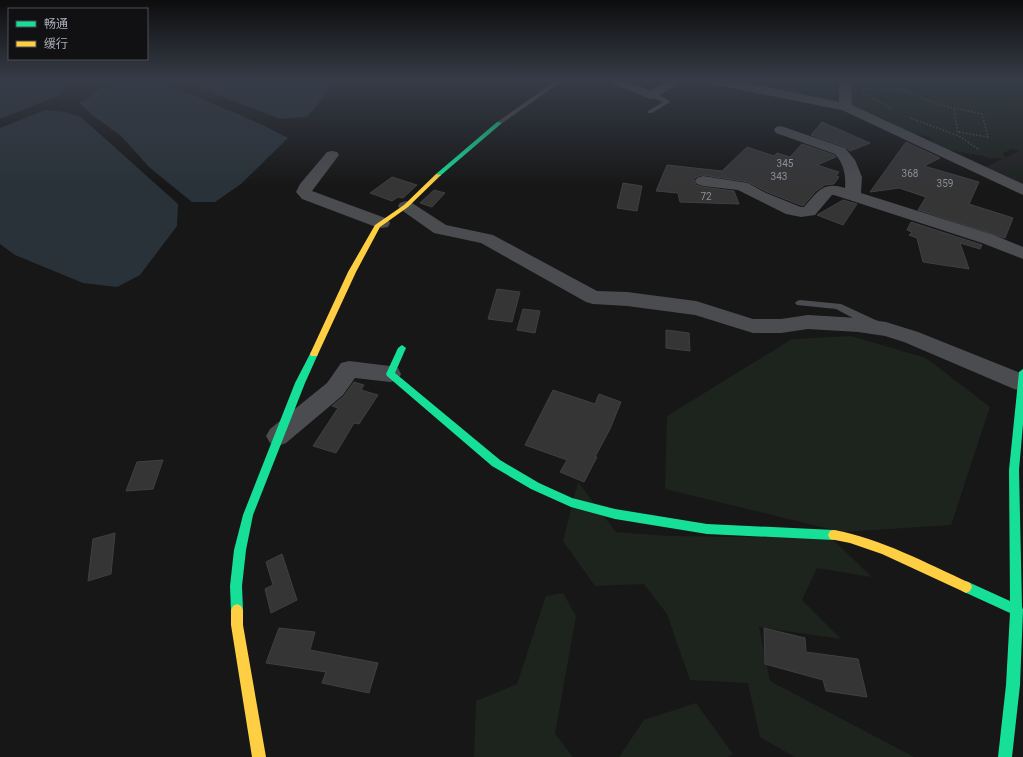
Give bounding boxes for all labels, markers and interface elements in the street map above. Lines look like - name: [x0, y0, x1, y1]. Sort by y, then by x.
- legend: [8, 8, 148, 60]
- text: 畅通: [44, 17, 68, 31]
- text: 缓行: [44, 37, 68, 51]
- house number: 345: [777, 158, 794, 169]
- house number: 368: [902, 168, 919, 179]
- house number: 343: [771, 171, 787, 182]
- house number: 359: [937, 178, 953, 189]
- house number: 72: [700, 191, 712, 202]

